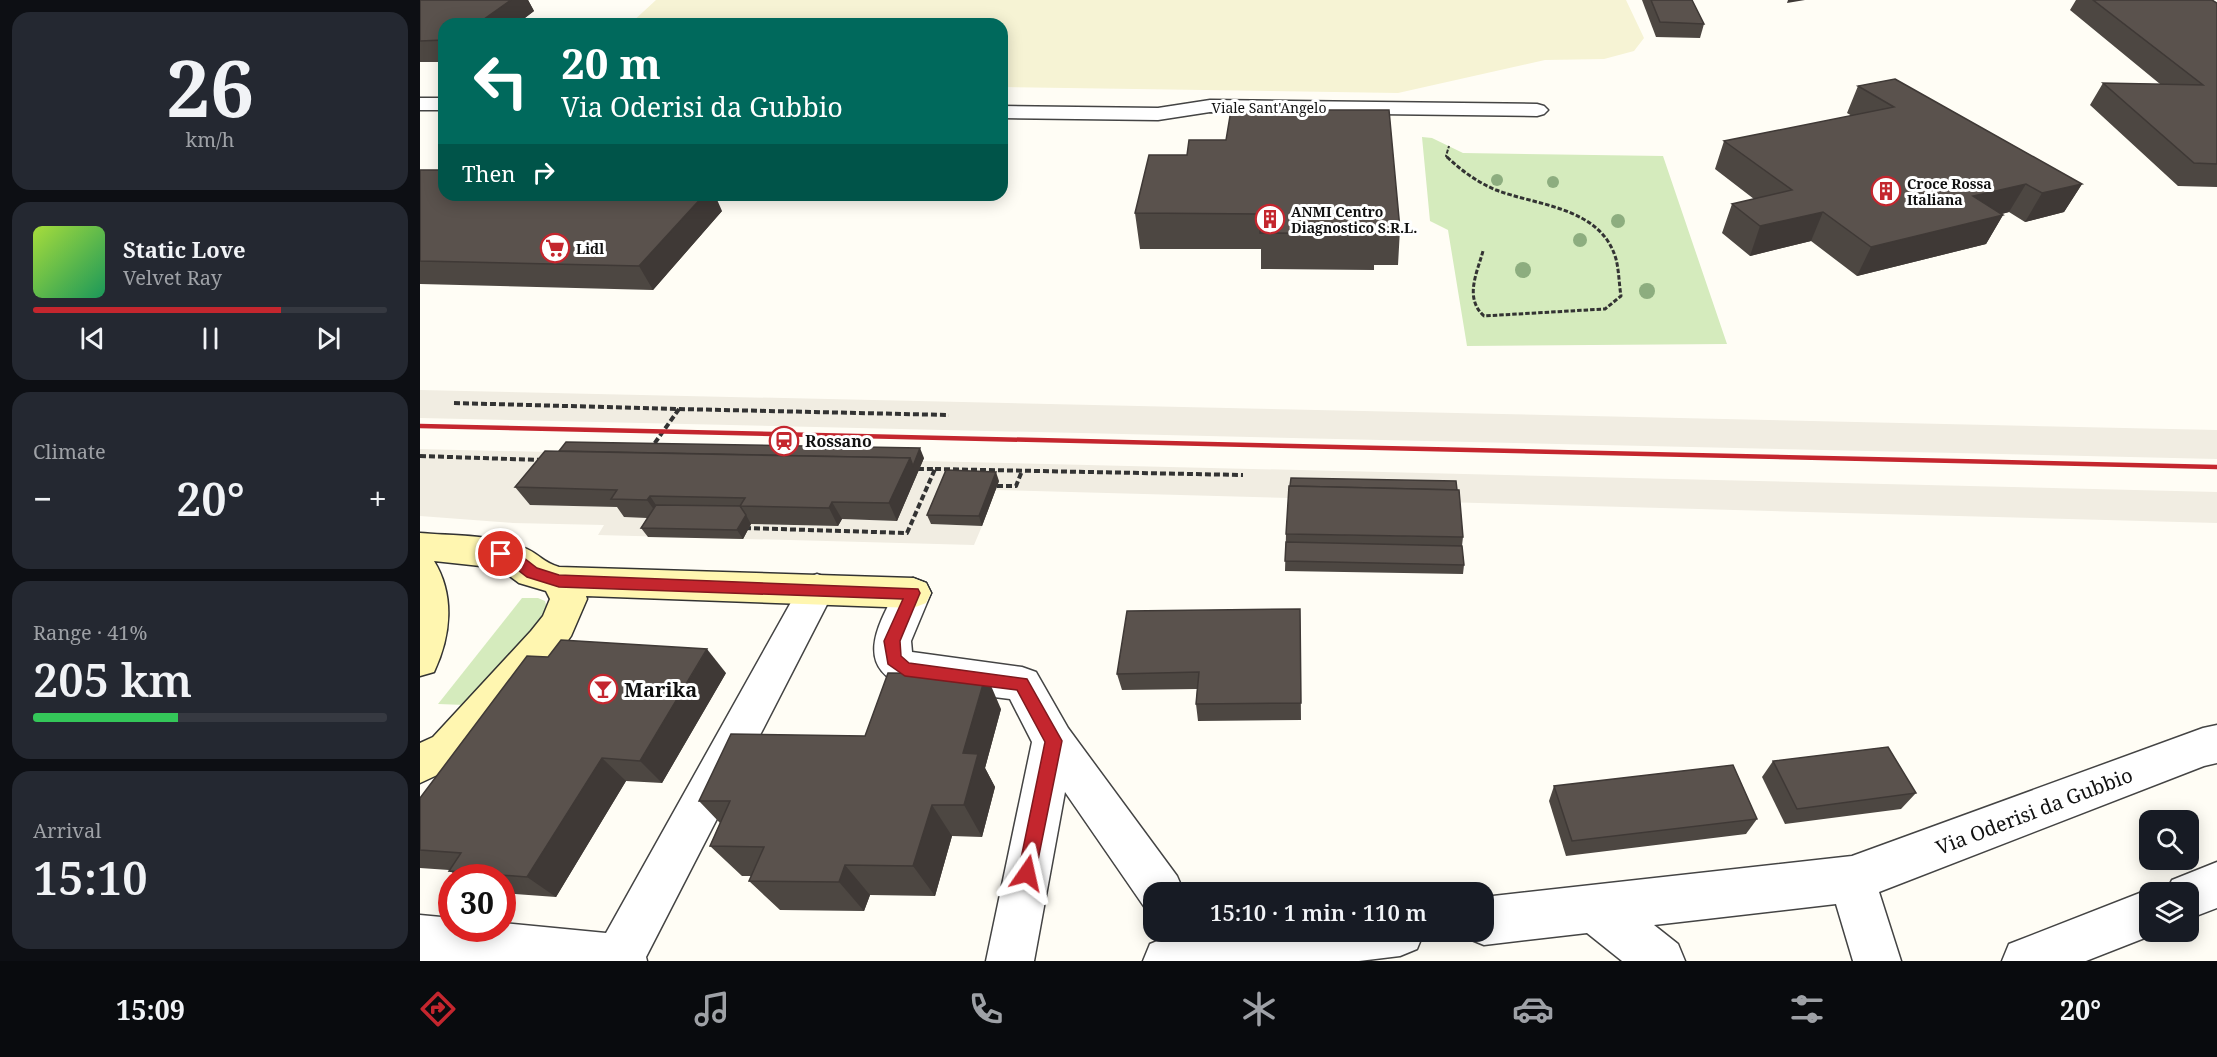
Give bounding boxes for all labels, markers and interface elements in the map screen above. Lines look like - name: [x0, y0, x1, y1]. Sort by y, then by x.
- text: 26: [166, 34, 254, 140]
- text: 20 m: [561, 34, 661, 91]
- icon: left: [462, 42, 540, 120]
- text: Via Oderisi da Gubbio: [561, 88, 843, 125]
- street label: Viale Sant'Angelo: [1211, 98, 1327, 117]
- text: km/h: [185, 126, 235, 153]
- icon: right: [527, 156, 560, 189]
- text: Then: [462, 158, 515, 188]
- place label: Croce Rossa Italiana: [1907, 174, 1992, 209]
- building icon: Croce Rossa Italiana: [1870, 175, 1902, 207]
- place label: ANMI Centro Diagnostico S.R.L.: [1291, 202, 1417, 237]
- building icon: ANMI Centro Diagnostico S.R.L.: [1254, 203, 1286, 235]
- supermarket icon: Lidl: [539, 232, 571, 264]
- text: Static Love: [123, 234, 246, 264]
- place label: Lidl: [576, 239, 604, 258]
- text: Velvet Ray: [123, 264, 222, 291]
- icon: previous: [76, 322, 109, 355]
- icon: pause: [194, 322, 227, 355]
- icon: next: [312, 322, 345, 355]
- station icon: Rossano: [768, 425, 800, 457]
- place label: Rossano: [805, 430, 872, 452]
- text: Climate: [33, 438, 106, 465]
- text: 20°: [176, 468, 245, 529]
- text: −: [33, 476, 52, 521]
- text: +: [369, 476, 387, 521]
- pin: [475, 528, 526, 579]
- icon: arrive: [484, 537, 517, 570]
- text: Range · 41%: [33, 619, 147, 646]
- text: 205 km: [33, 649, 192, 710]
- bar icon: Marika: [587, 673, 619, 705]
- place label: Marika: [624, 676, 697, 703]
- street label: Via Oderisi da Gubbio: [1932, 761, 2136, 861]
- map controls: [2139, 810, 2199, 942]
- button: search: [2139, 810, 2199, 870]
- text: Arrival: [33, 817, 101, 844]
- position arrow: [995, 841, 1059, 905]
- text: 15:10: [33, 847, 148, 908]
- speed limit sign: 30: [438, 864, 516, 942]
- button: layers: [2139, 882, 2199, 942]
- text: 15:10 · 1 min · 110 m: [1210, 897, 1427, 927]
- icon: directions: [417, 988, 459, 1030]
- icon: music: [691, 988, 733, 1030]
- icon: phone: [965, 988, 1007, 1030]
- icon: climate: [1238, 988, 1280, 1030]
- icon: car: [1512, 988, 1554, 1030]
- icon: filters: [1786, 988, 1828, 1030]
- text: 15:09: [116, 991, 185, 1028]
- text: 20°: [2060, 991, 2101, 1028]

